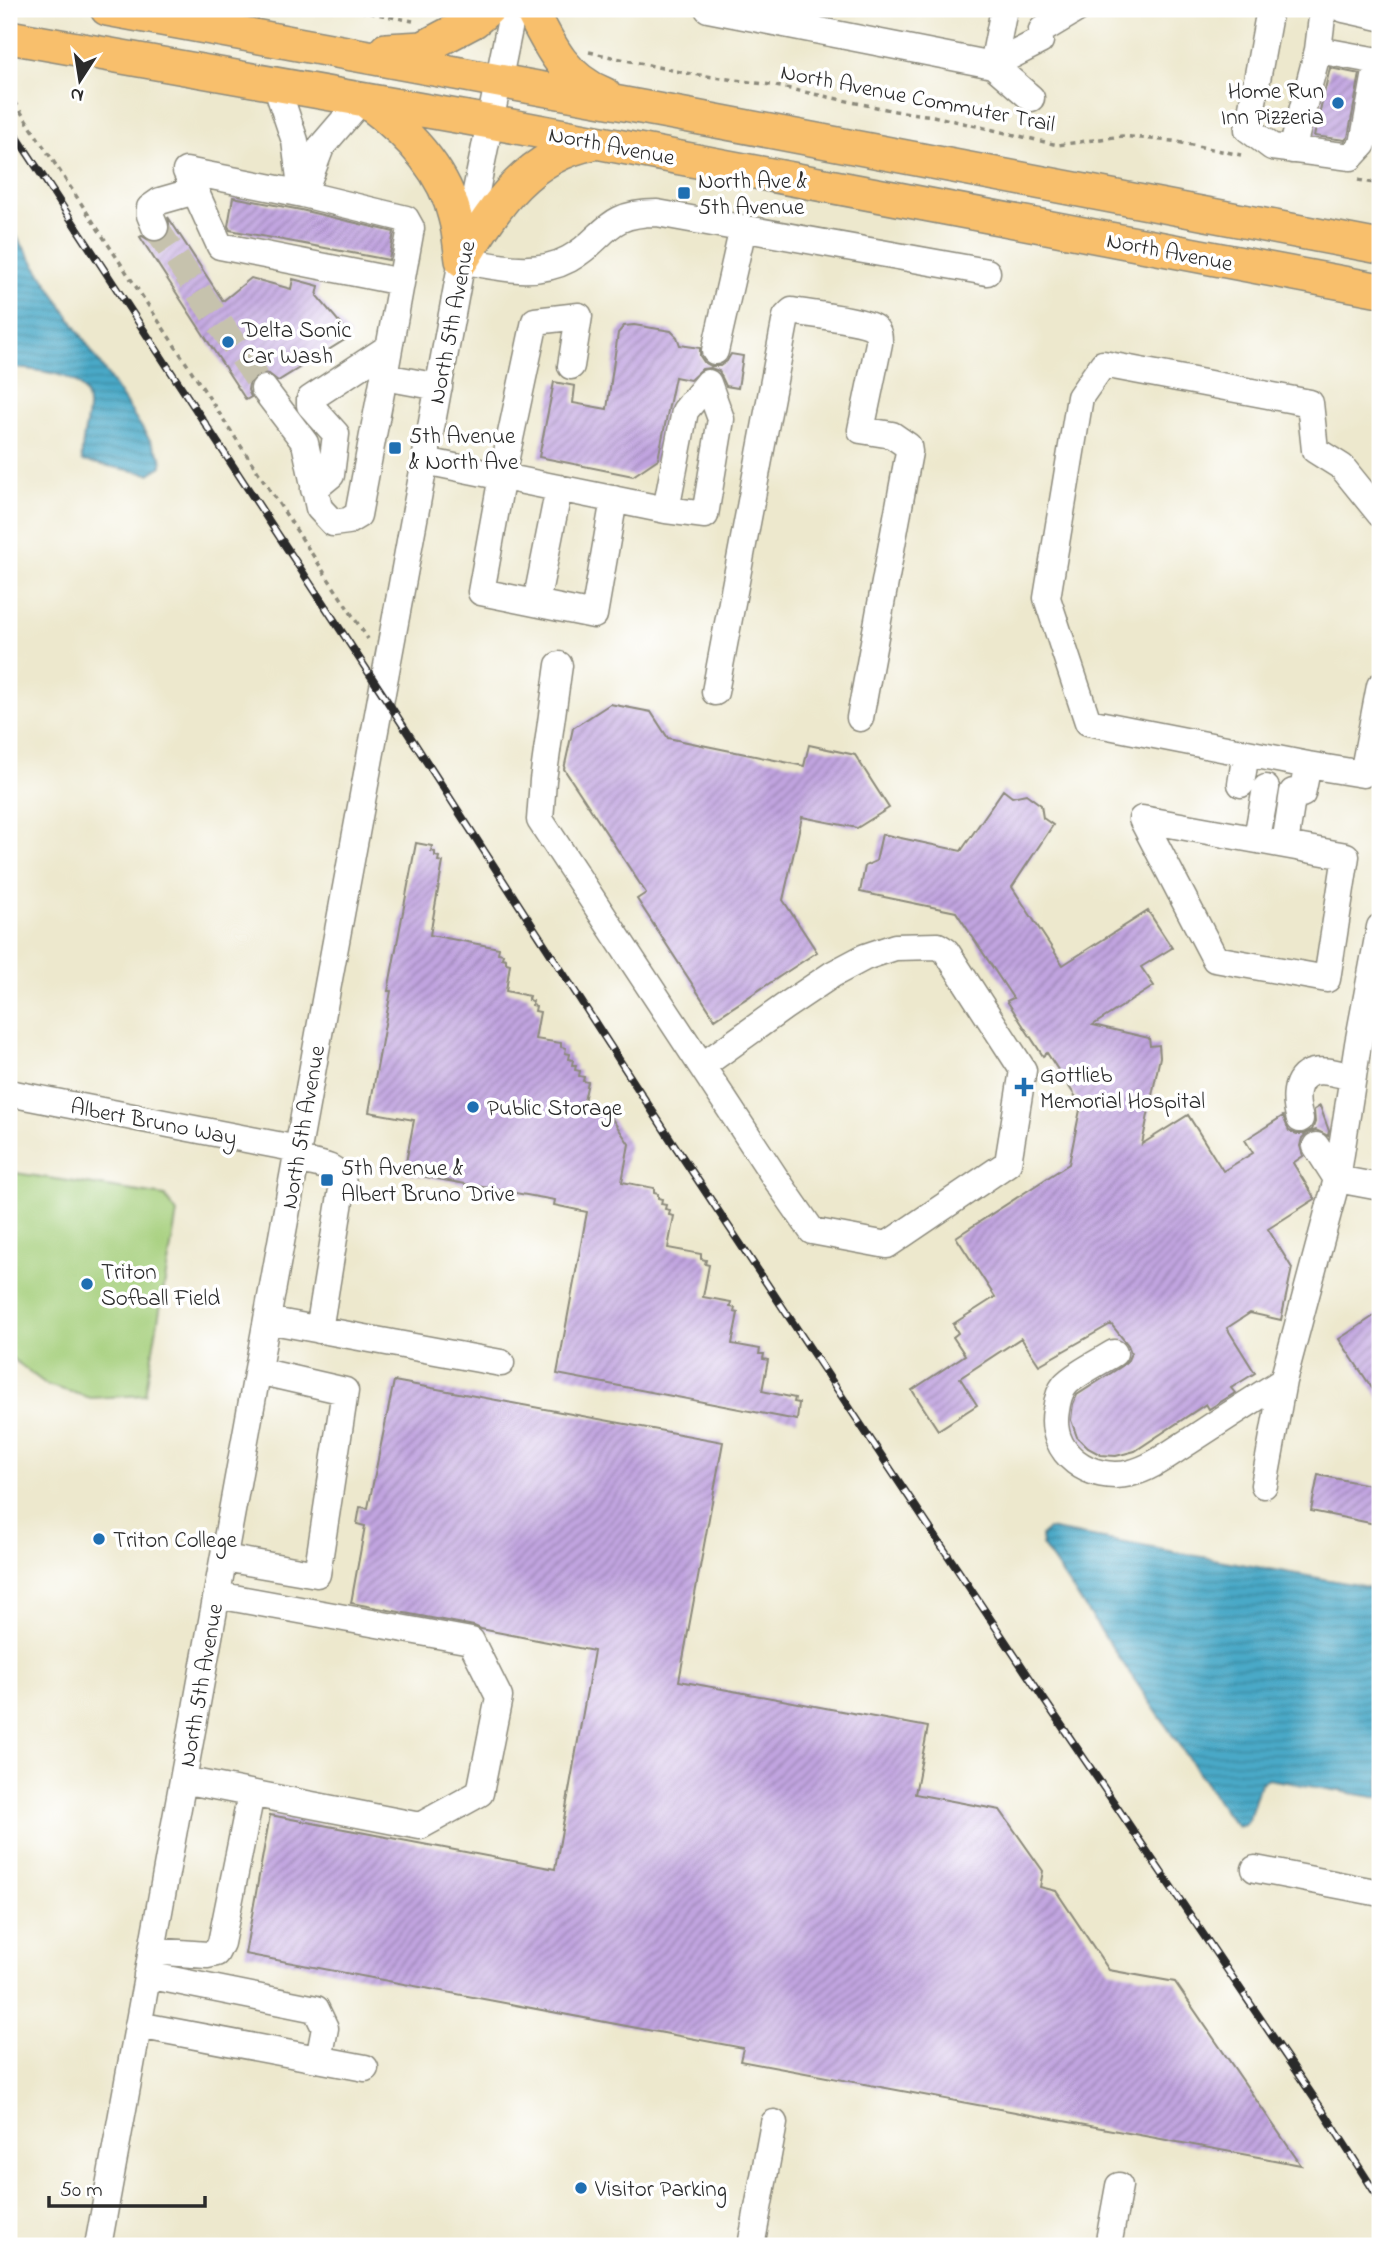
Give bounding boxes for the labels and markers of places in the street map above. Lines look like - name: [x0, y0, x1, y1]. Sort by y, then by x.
- place label: Home Run Inn Pizzeria: [1221, 76, 1324, 135]
- marker: Home Run Inn Pizzeria: [1330, 95, 1346, 111]
- place label: North Ave & 5th Avenue: [698, 166, 808, 225]
- marker: North Ave & 5th Avenue: [676, 185, 692, 201]
- place label: Delta Sonic Car Wash: [241, 315, 352, 374]
- marker: Delta Sonic Car Wash: [220, 334, 236, 350]
- place label: 5th Avenue & North Ave: [409, 421, 519, 480]
- marker: 5th Avenue & North Ave: [387, 440, 403, 456]
- place label: Gottlieb Memorial Hospital: [1040, 1060, 1205, 1119]
- marker: Gottlieb Memorial Hospital: [1014, 1077, 1034, 1097]
- place label: Public Storage: [487, 1093, 623, 1127]
- marker: Public Storage: [465, 1099, 481, 1115]
- place label: 5th Avenue & Albert Bruno Drive: [341, 1153, 516, 1212]
- marker: 5th Avenue & Albert Bruno Drive: [319, 1172, 335, 1188]
- place label: Triton Sofball Field: [101, 1257, 220, 1316]
- marker: Triton Sofball Field: [79, 1276, 95, 1292]
- place label: Triton College: [113, 1525, 238, 1559]
- marker: Triton College: [91, 1531, 107, 1547]
- place label: Visitor Parking: [594, 2174, 727, 2208]
- marker: Visitor Parking: [573, 2180, 589, 2196]

